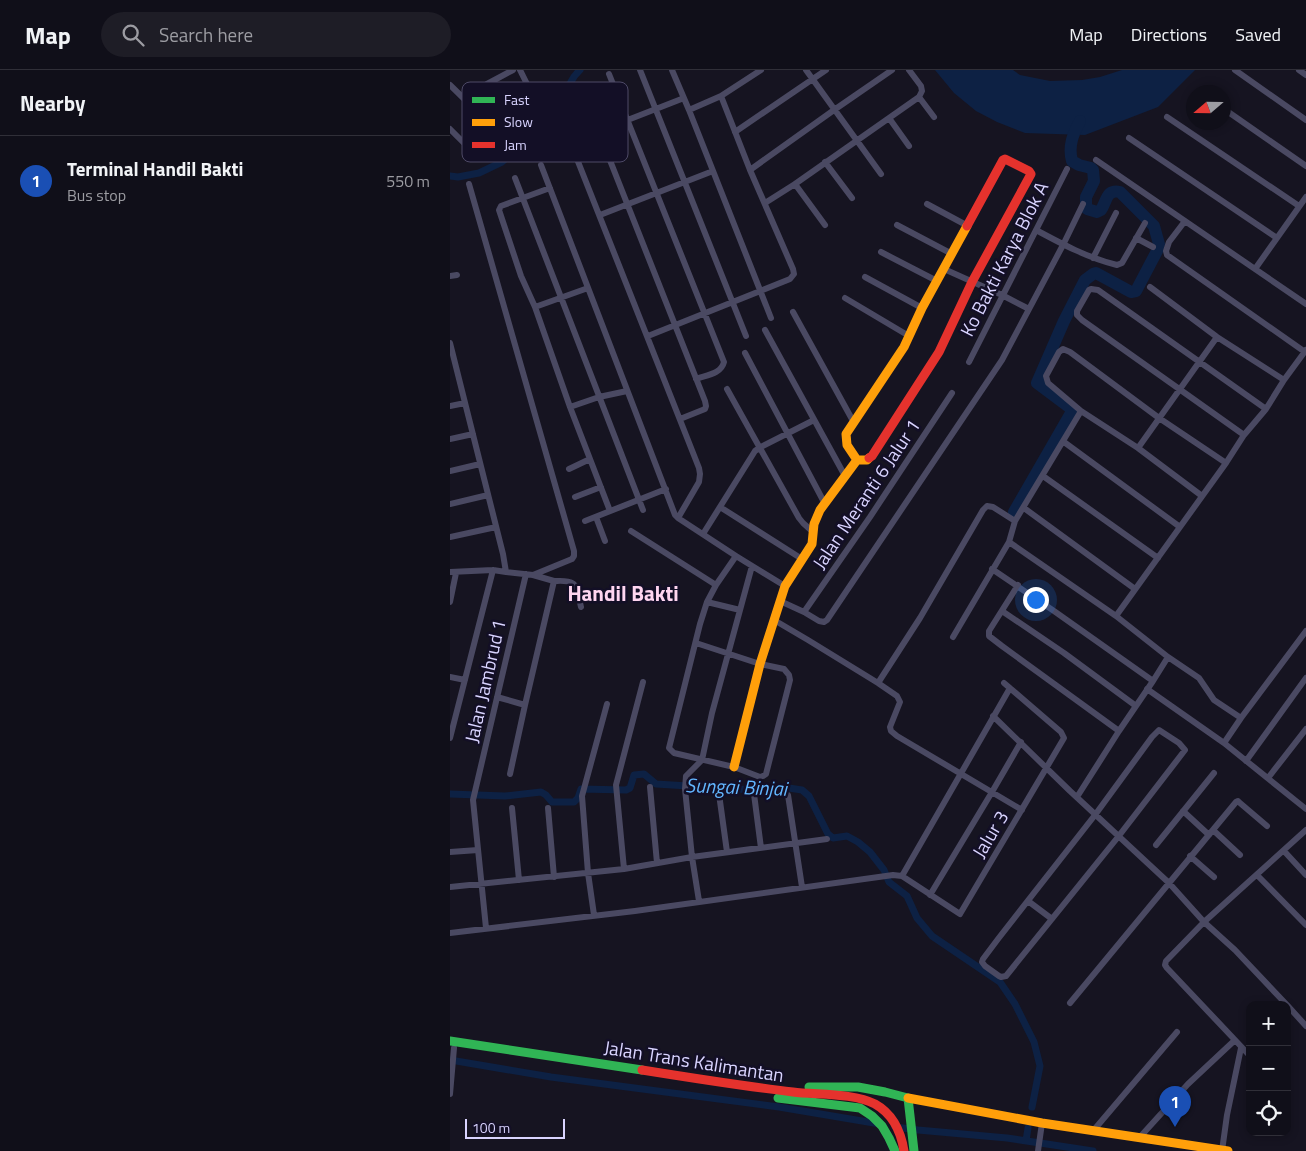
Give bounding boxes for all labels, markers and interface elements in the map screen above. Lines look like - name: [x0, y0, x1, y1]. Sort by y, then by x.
- search box: [101, 12, 451, 57]
- text: Map: [25, 17, 71, 53]
- text: Search here: [159, 20, 253, 49]
- icon: search: [119, 21, 147, 49]
- text: Map: [1069, 21, 1103, 48]
- text: Directions: [1131, 21, 1207, 48]
- text: Saved: [1235, 21, 1281, 48]
- legend: [462, 82, 628, 162]
- north arrow: [1186, 85, 1231, 130]
- text: Nearby: [20, 87, 85, 119]
- text: Fast: [504, 89, 529, 110]
- text: Slow: [504, 111, 533, 132]
- text: Jam: [504, 134, 527, 155]
- text: Terminal Handil Bakti: [67, 154, 243, 183]
- text: 1: [32, 169, 40, 193]
- text: 550 m: [386, 169, 430, 193]
- street label: Ko Bakti Karya Blok A: [952, 176, 1055, 341]
- text: Bus stop: [67, 183, 126, 207]
- street label: Jalan Meranti 6 Jalur 1: [804, 413, 927, 575]
- district label: Handil Bakti: [567, 577, 679, 609]
- your location: [1023, 587, 1049, 613]
- street label: Jalan Jambrud 1: [456, 616, 513, 745]
- water label: Sungai Binjai: [685, 769, 790, 804]
- street label: Jalur 3: [964, 804, 1015, 863]
- map controls: [1246, 1001, 1291, 1136]
- button: +: [1246, 1001, 1291, 1046]
- street label: Jalan Trans Kalimantan: [602, 1032, 786, 1089]
- button: −: [1246, 1046, 1291, 1091]
- pin: 1: [1159, 1086, 1191, 1127]
- button: locate: [1246, 1091, 1291, 1136]
- scale bar: [465, 1116, 565, 1139]
- text: 100 m: [472, 1117, 510, 1138]

